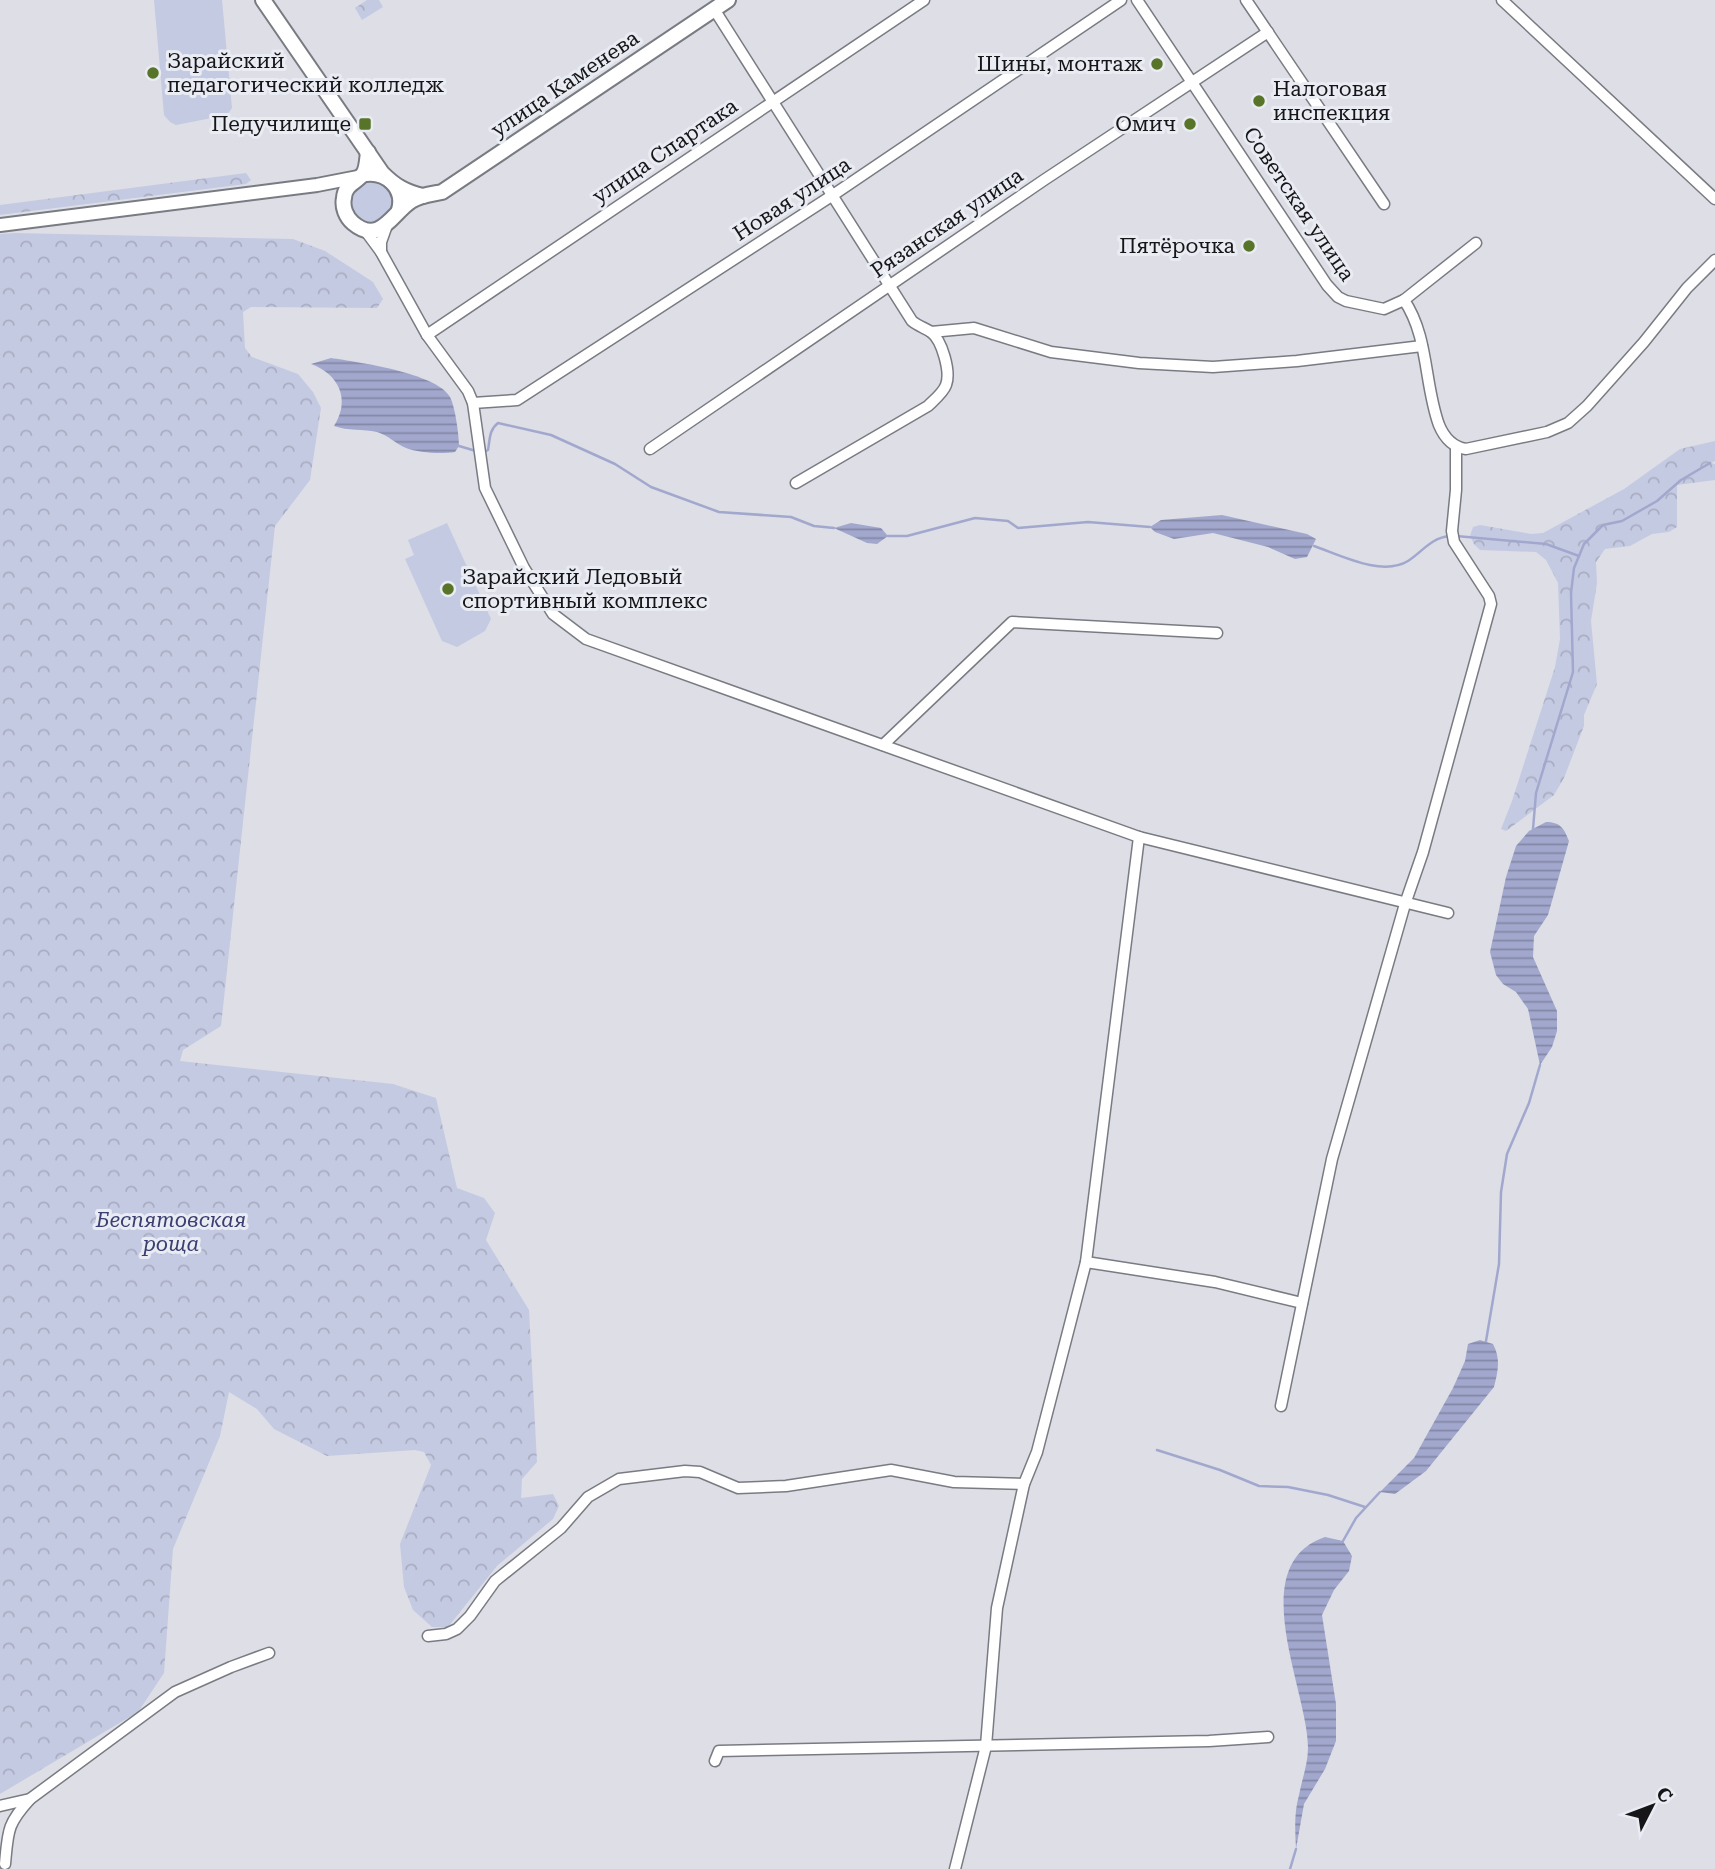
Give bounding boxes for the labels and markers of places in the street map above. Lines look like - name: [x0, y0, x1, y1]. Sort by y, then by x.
- place label: Зарайский педагогический колледж: [167, 49, 444, 97]
- place label: Шины, монтаж: [977, 52, 1143, 76]
- marker: Шины, монтаж: [1149, 56, 1165, 72]
- marker: Зарайский педагогический колледж: [145, 65, 161, 81]
- place label: Налоговая инспекция: [1273, 77, 1390, 125]
- marker: Налоговая инспекция: [1251, 93, 1267, 109]
- place label: Педучилище: [211, 112, 351, 136]
- place label: Омич: [1115, 112, 1176, 136]
- marker: Педучилище: [357, 116, 373, 132]
- marker: Омич: [1182, 116, 1198, 132]
- place label: Пятёрочка: [1119, 234, 1236, 258]
- marker: Пятёрочка: [1241, 238, 1257, 254]
- place label: Зарайский Ледовый спортивный комплекс: [462, 565, 708, 613]
- marker: Зарайский Ледовый спортивный комплекс: [440, 581, 456, 597]

